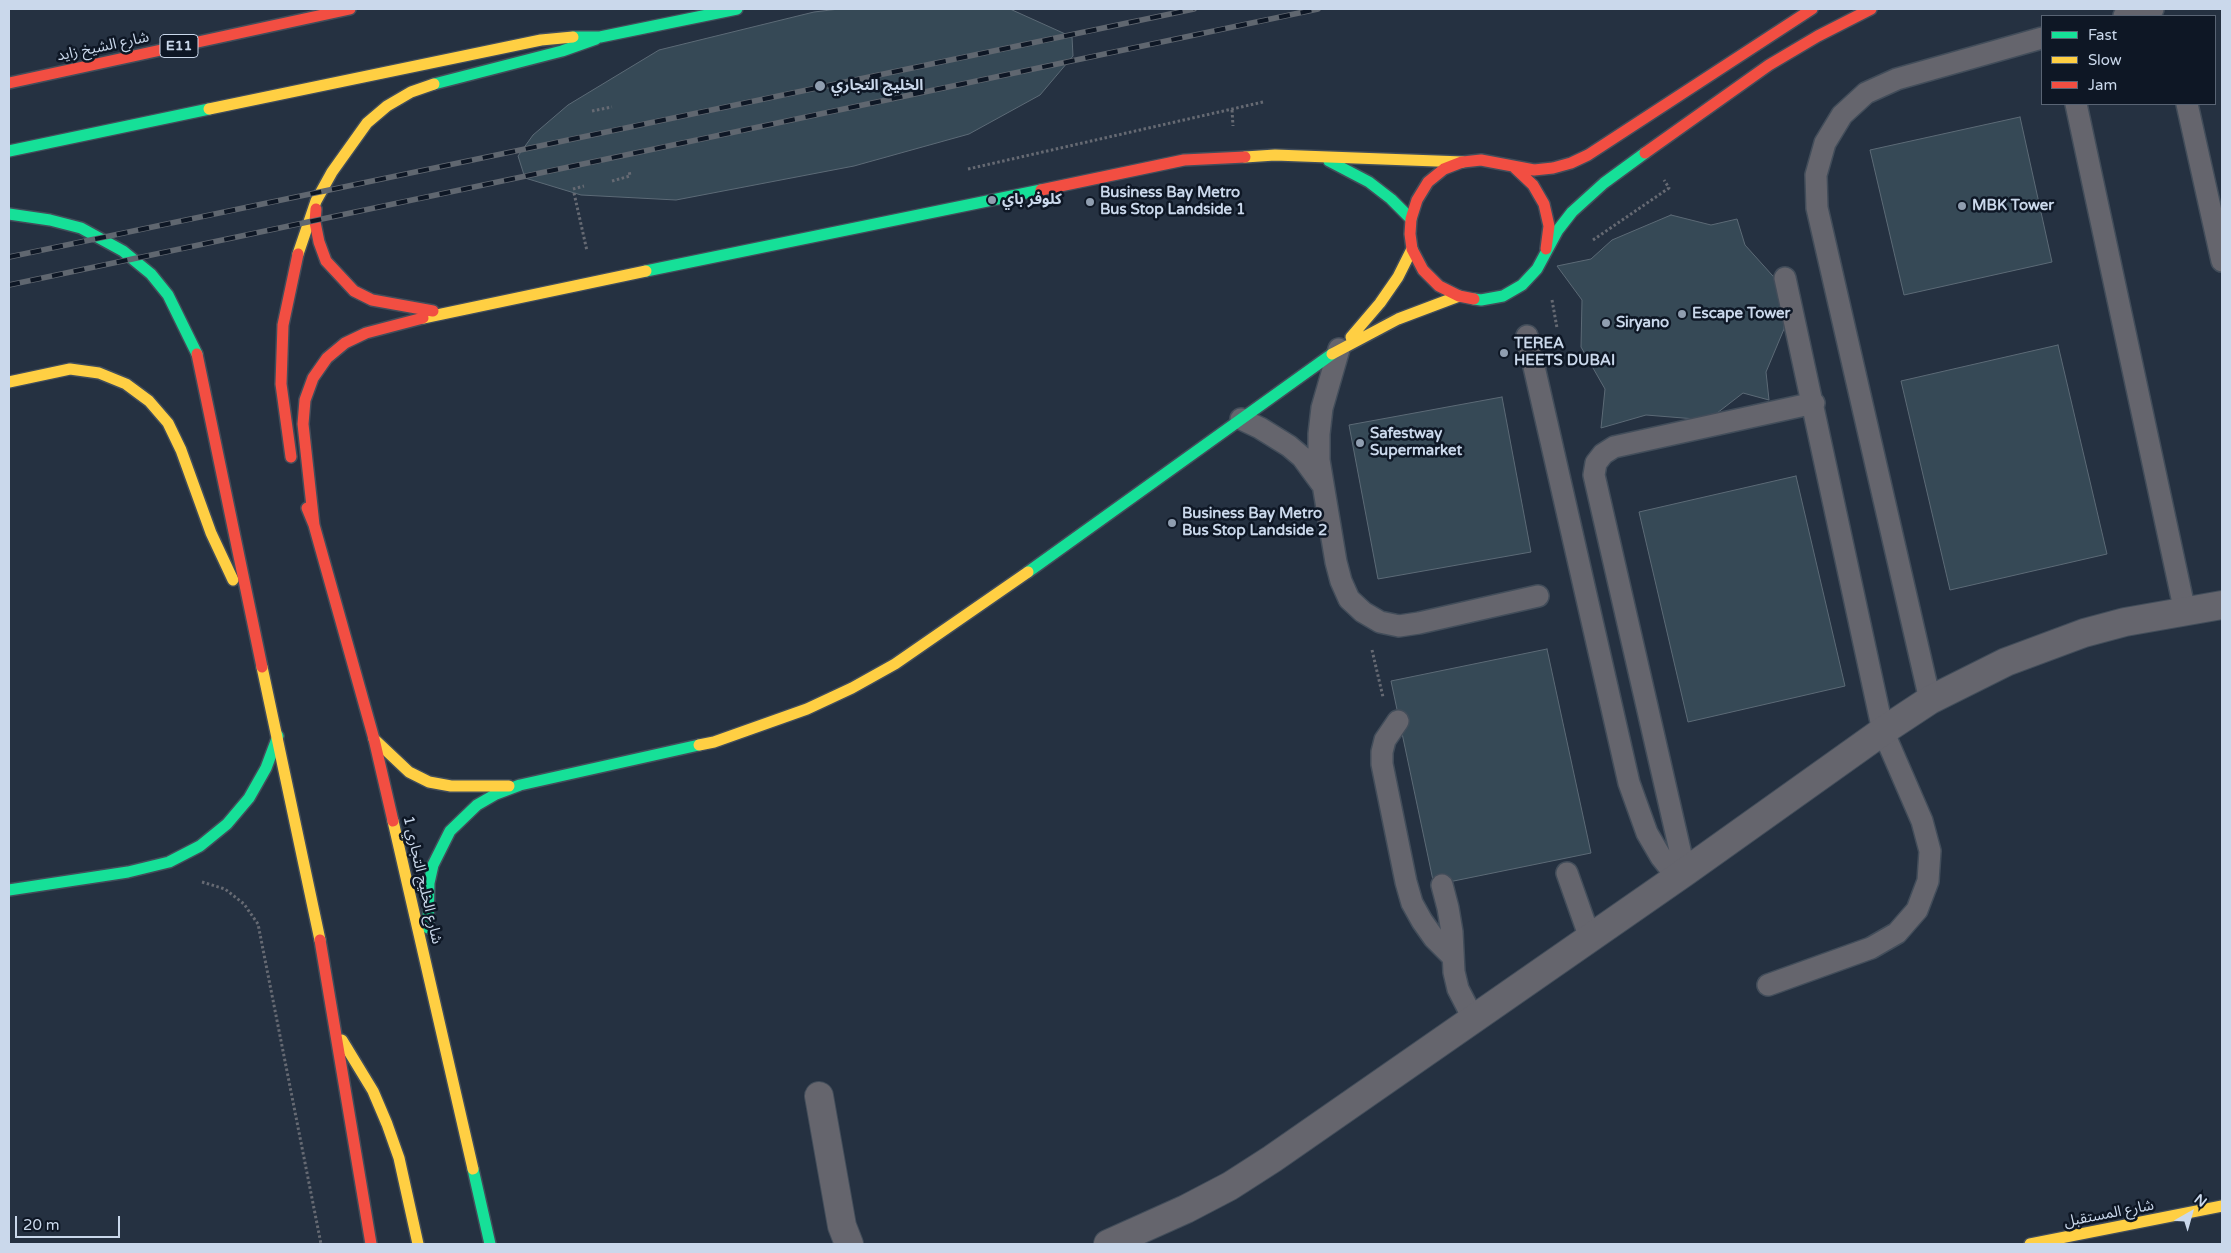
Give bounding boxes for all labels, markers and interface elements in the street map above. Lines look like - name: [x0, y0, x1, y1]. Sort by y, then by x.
- legend: [2041, 15, 2216, 105]
- text: Fast: [2088, 26, 2117, 44]
- street label: شارع الشيخ زايد: [55, 28, 151, 66]
- road number: E11: [160, 34, 198, 58]
- text: Slow: [2088, 51, 2122, 69]
- text: Jam: [2088, 76, 2117, 94]
- place label: الخليج التجاري: [831, 77, 923, 95]
- marker: الخليج التجاري: [813, 79, 827, 93]
- place label: Business Bay Metro Bus Stop Landside 1: [1100, 184, 1245, 219]
- place label: كلوفر باي: [1002, 191, 1062, 209]
- marker: كلوفر باي: [986, 194, 998, 206]
- marker: Business Bay Metro Bus Stop Landside 1: [1084, 196, 1096, 208]
- place label: MBK Tower: [1972, 197, 2054, 215]
- marker: MBK Tower: [1956, 200, 1968, 212]
- place label: Escape Tower: [1692, 305, 1790, 323]
- marker: Escape Tower: [1676, 308, 1688, 320]
- place label: Siryano: [1616, 314, 1669, 332]
- marker: Siryano: [1600, 317, 1612, 329]
- place label: TEREA HEETS DUBAI: [1514, 335, 1615, 370]
- marker: TEREA HEETS DUBAI: [1498, 347, 1510, 359]
- place label: Safestway Supermarket: [1370, 425, 1462, 460]
- marker: Safestway Supermarket: [1354, 437, 1366, 449]
- place label: Business Bay Metro Bus Stop Landside 2: [1182, 505, 1327, 540]
- marker: Business Bay Metro Bus Stop Landside 2: [1166, 517, 1178, 529]
- street label: شارع الخليج التجاري 1: [398, 814, 446, 946]
- north arrow: [2166, 1188, 2216, 1238]
- text: N: [2191, 1191, 2210, 1211]
- street label: شارع المستقبل: [2063, 1196, 2155, 1232]
- scale bar: [18, 1206, 122, 1238]
- text: 20 m: [23, 1216, 60, 1234]

